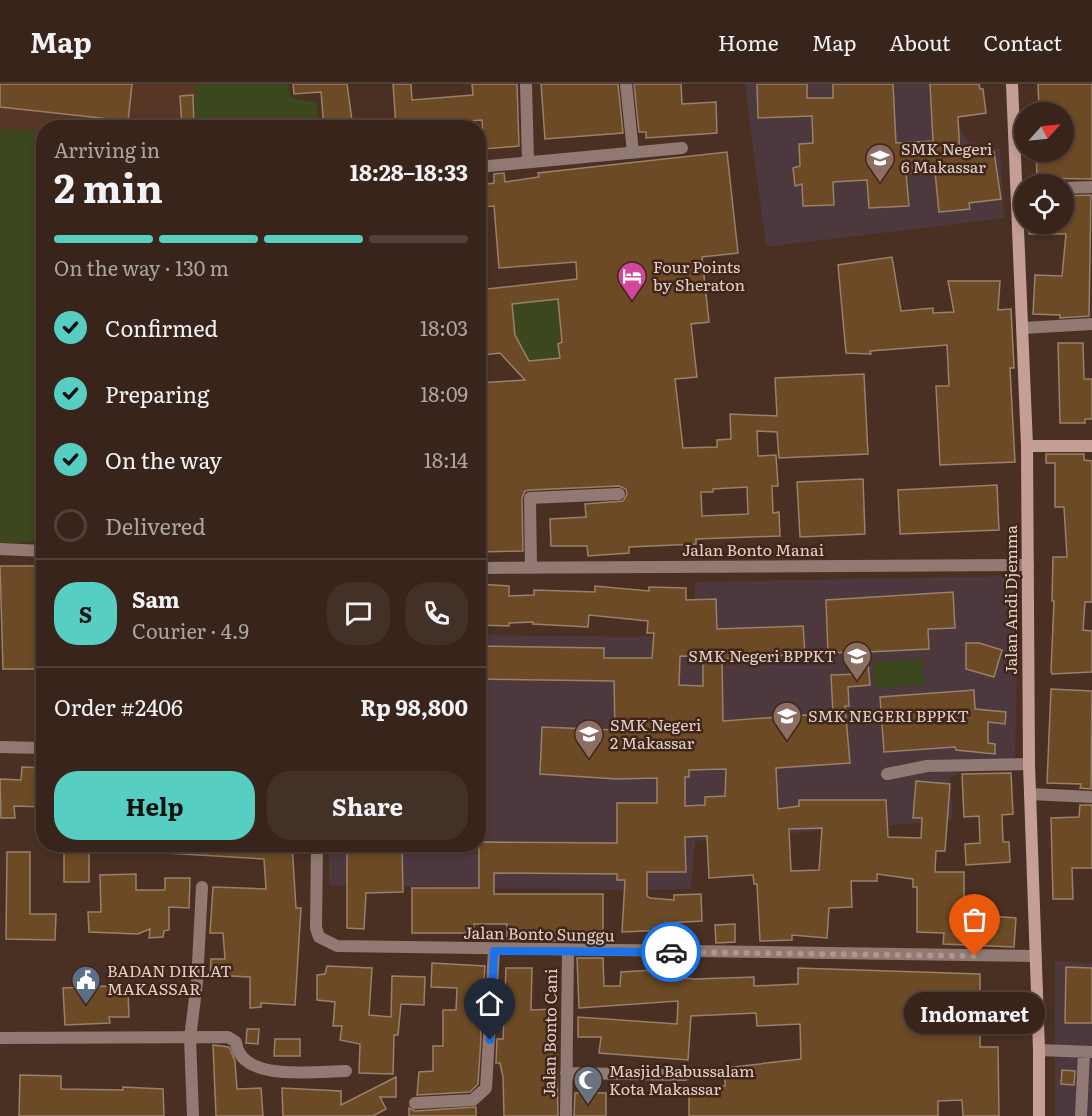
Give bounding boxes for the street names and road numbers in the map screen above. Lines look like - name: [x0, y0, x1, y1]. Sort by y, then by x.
- street label: Jalan Andi Djemma: [998, 525, 1022, 675]
- street label: Jalan Bonto Manai: [682, 537, 824, 561]
- street label: Jalan Bonto Sunggu: [463, 920, 615, 946]
- street label: Jalan Bonto Cani: [536, 968, 562, 1098]

